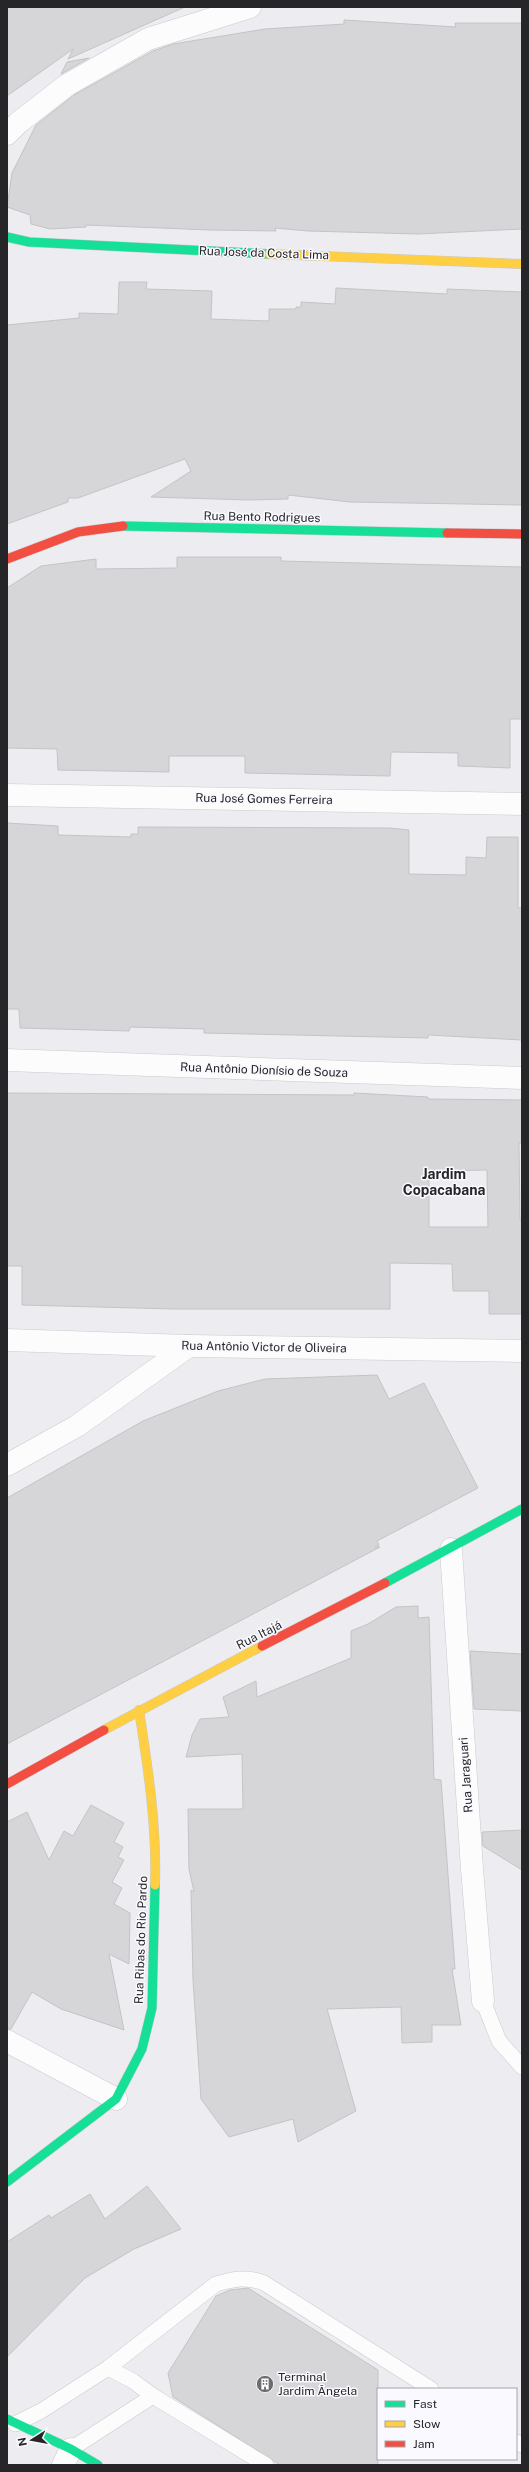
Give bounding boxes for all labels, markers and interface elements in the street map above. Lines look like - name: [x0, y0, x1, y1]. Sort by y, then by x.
- street label: Rua José da Costa Lima: [199, 244, 329, 262]
- street label: Rua Bento Rodrigues: [203, 509, 321, 525]
- street label: Rua José Gomes Ferreira: [195, 791, 333, 807]
- street label: Rua Antônio Dionísio de Souza: [180, 1060, 348, 1080]
- district label: Jardim Copacabana: [403, 1166, 485, 1198]
- street label: Rua Antônio Victor de Oliveira: [181, 1339, 347, 1355]
- street label: Rua Itajá: [234, 1618, 284, 1652]
- street label: Rua Jaraguari: [456, 1737, 476, 1813]
- street label: Rua Ribas do Rio Pardo: [132, 1875, 150, 2004]
- place label: Terminal Jardim Ângela: [278, 2370, 357, 2398]
- building icon: Terminal Jardim Ângela: [255, 2374, 275, 2394]
- legend: [377, 2388, 517, 2460]
- text: Fast: [413, 2397, 438, 2411]
- text: Slow: [413, 2417, 441, 2431]
- north arrow: [12, 2420, 52, 2460]
- text: N: [15, 2437, 29, 2447]
- text: Jam: [413, 2437, 435, 2451]

